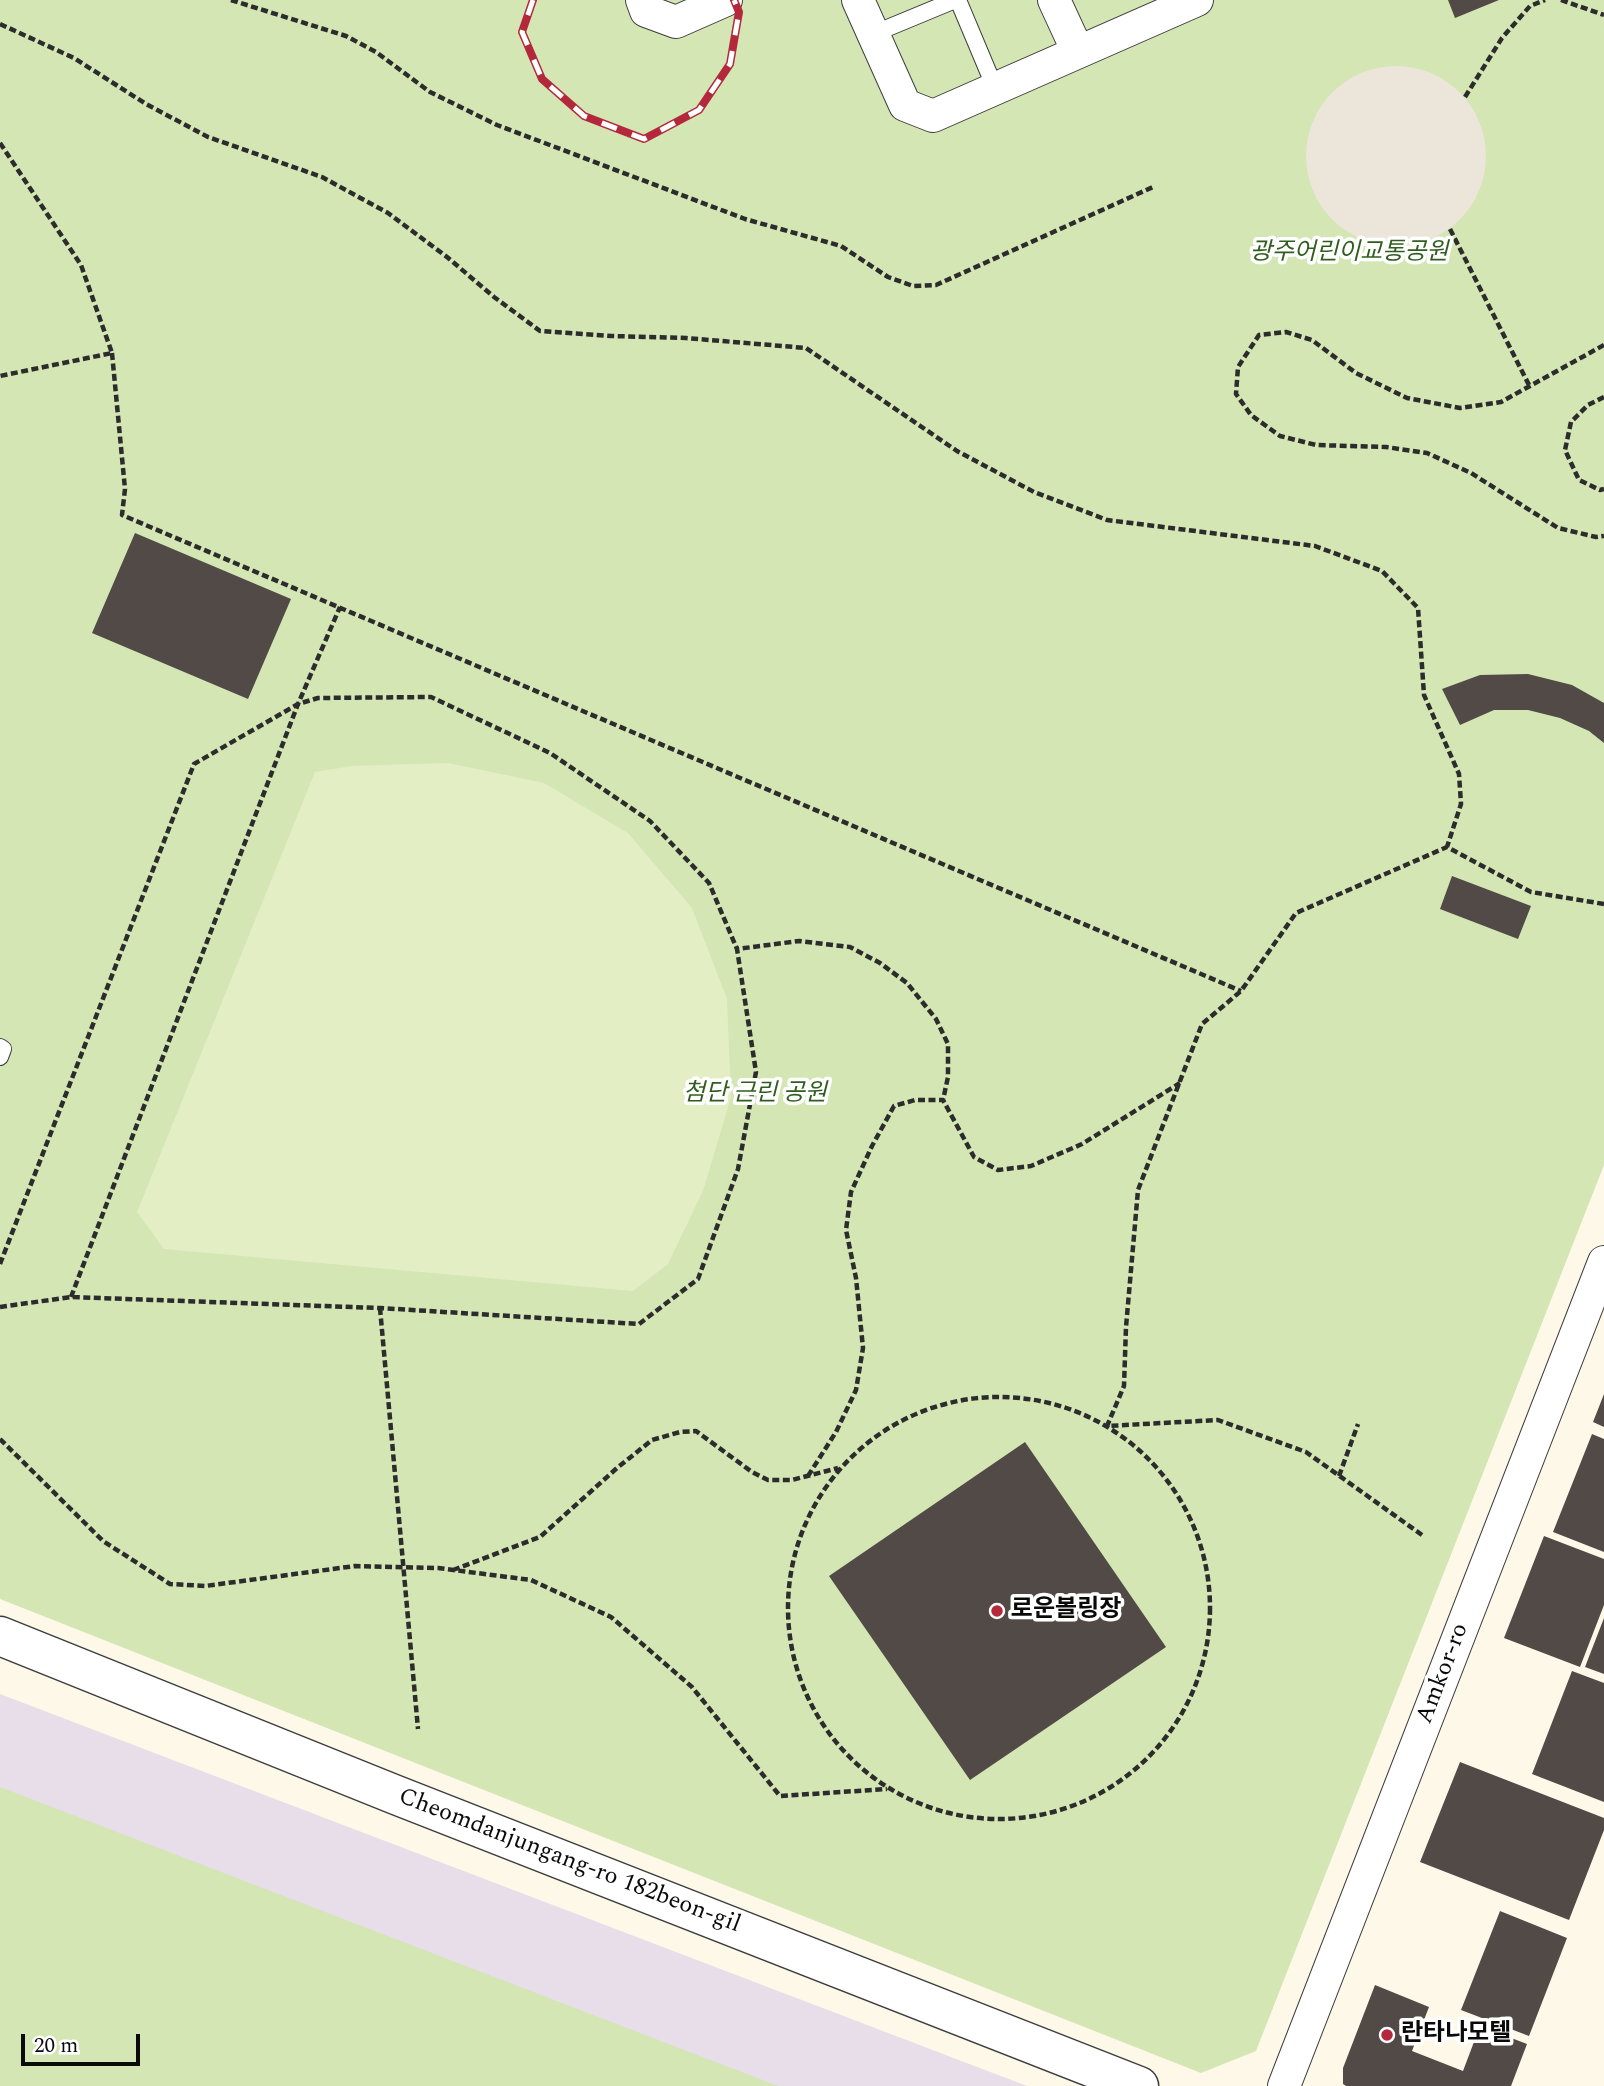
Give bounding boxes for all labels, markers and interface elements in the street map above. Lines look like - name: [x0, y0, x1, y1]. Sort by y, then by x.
- park label: 광주어린이교통공원: [1250, 240, 1448, 268]
- park label: 첨단 근린 공원: [683, 1081, 827, 1109]
- place label: 로운볼링장: [1011, 1597, 1121, 1625]
- marker: 로운볼링장: [989, 1603, 1005, 1619]
- street label: Amkor-ro: [1412, 1620, 1476, 1728]
- street label: Cheomdanjungang-ro 182beon-gil: [394, 1783, 744, 1941]
- scale bar: [24, 2020, 144, 2064]
- place label: 란타나모텔: [1401, 2021, 1511, 2049]
- marker: 란타나모텔: [1379, 2027, 1395, 2043]
- text: 20 m: [34, 2030, 78, 2062]

